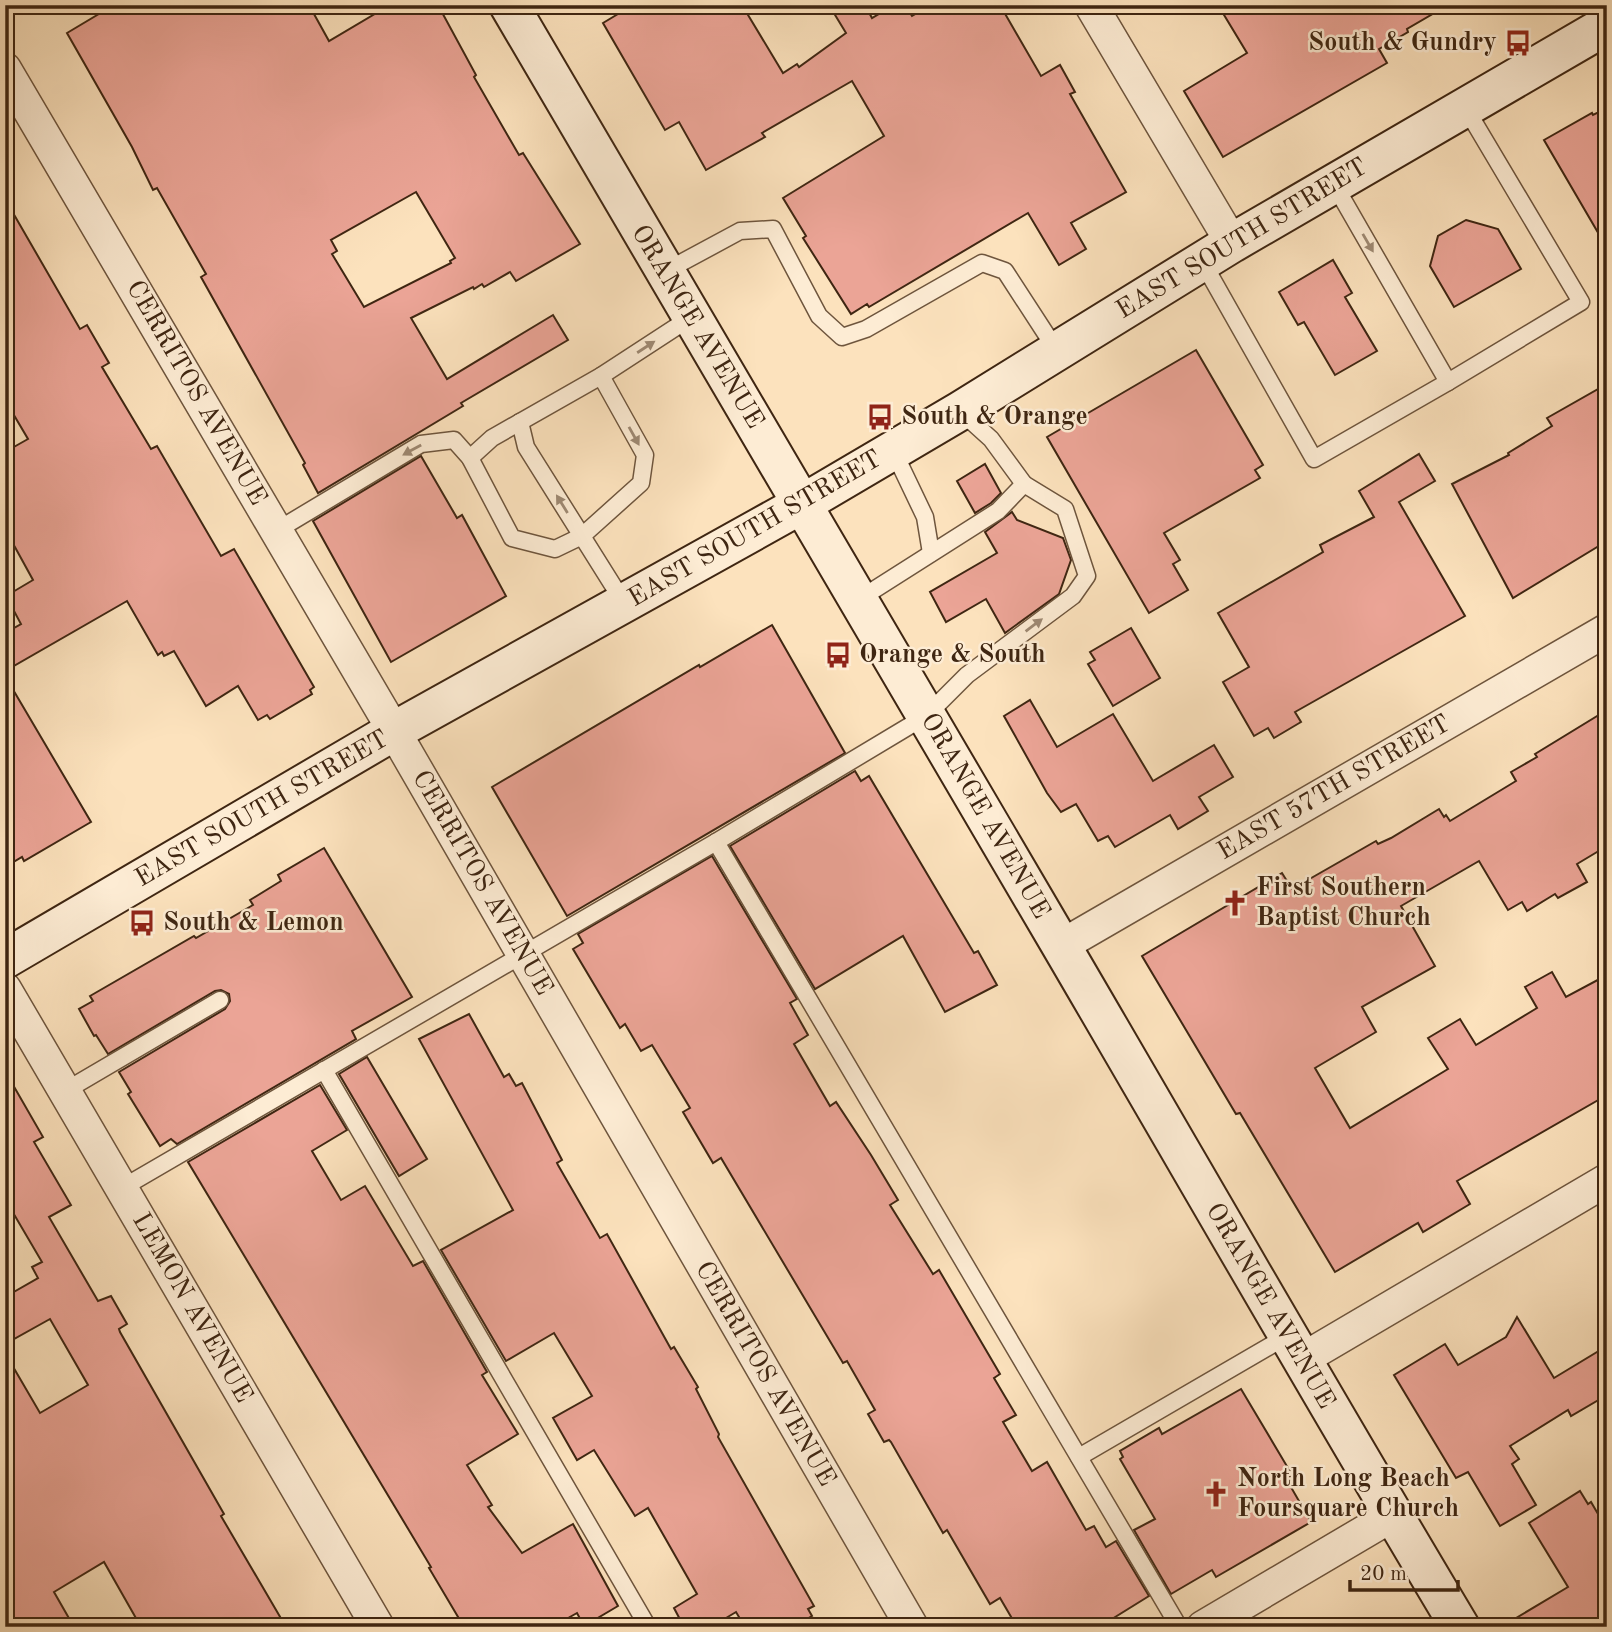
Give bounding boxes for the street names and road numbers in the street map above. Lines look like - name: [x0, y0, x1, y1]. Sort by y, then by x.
- street label: EAST SOUTH STREET: [1112, 154, 1372, 324]
- street label: ORANGE AVENUE: [626, 221, 768, 433]
- street label: CERRITOS AVENUE: [121, 276, 271, 510]
- street label: EAST SOUTH STREET: [624, 446, 886, 612]
- street label: ORANGE AVENUE: [916, 709, 1054, 923]
- street label: EAST 57TH STREET: [1213, 711, 1455, 865]
- street label: EAST SOUTH STREET: [131, 726, 393, 892]
- street label: CERRITOS AVENUE: [407, 766, 557, 1000]
- street label: ORANGE AVENUE: [1201, 1199, 1339, 1413]
- street label: LEMON AVENUE: [127, 1209, 257, 1407]
- street label: CERRITOS AVENUE: [690, 1257, 840, 1491]

